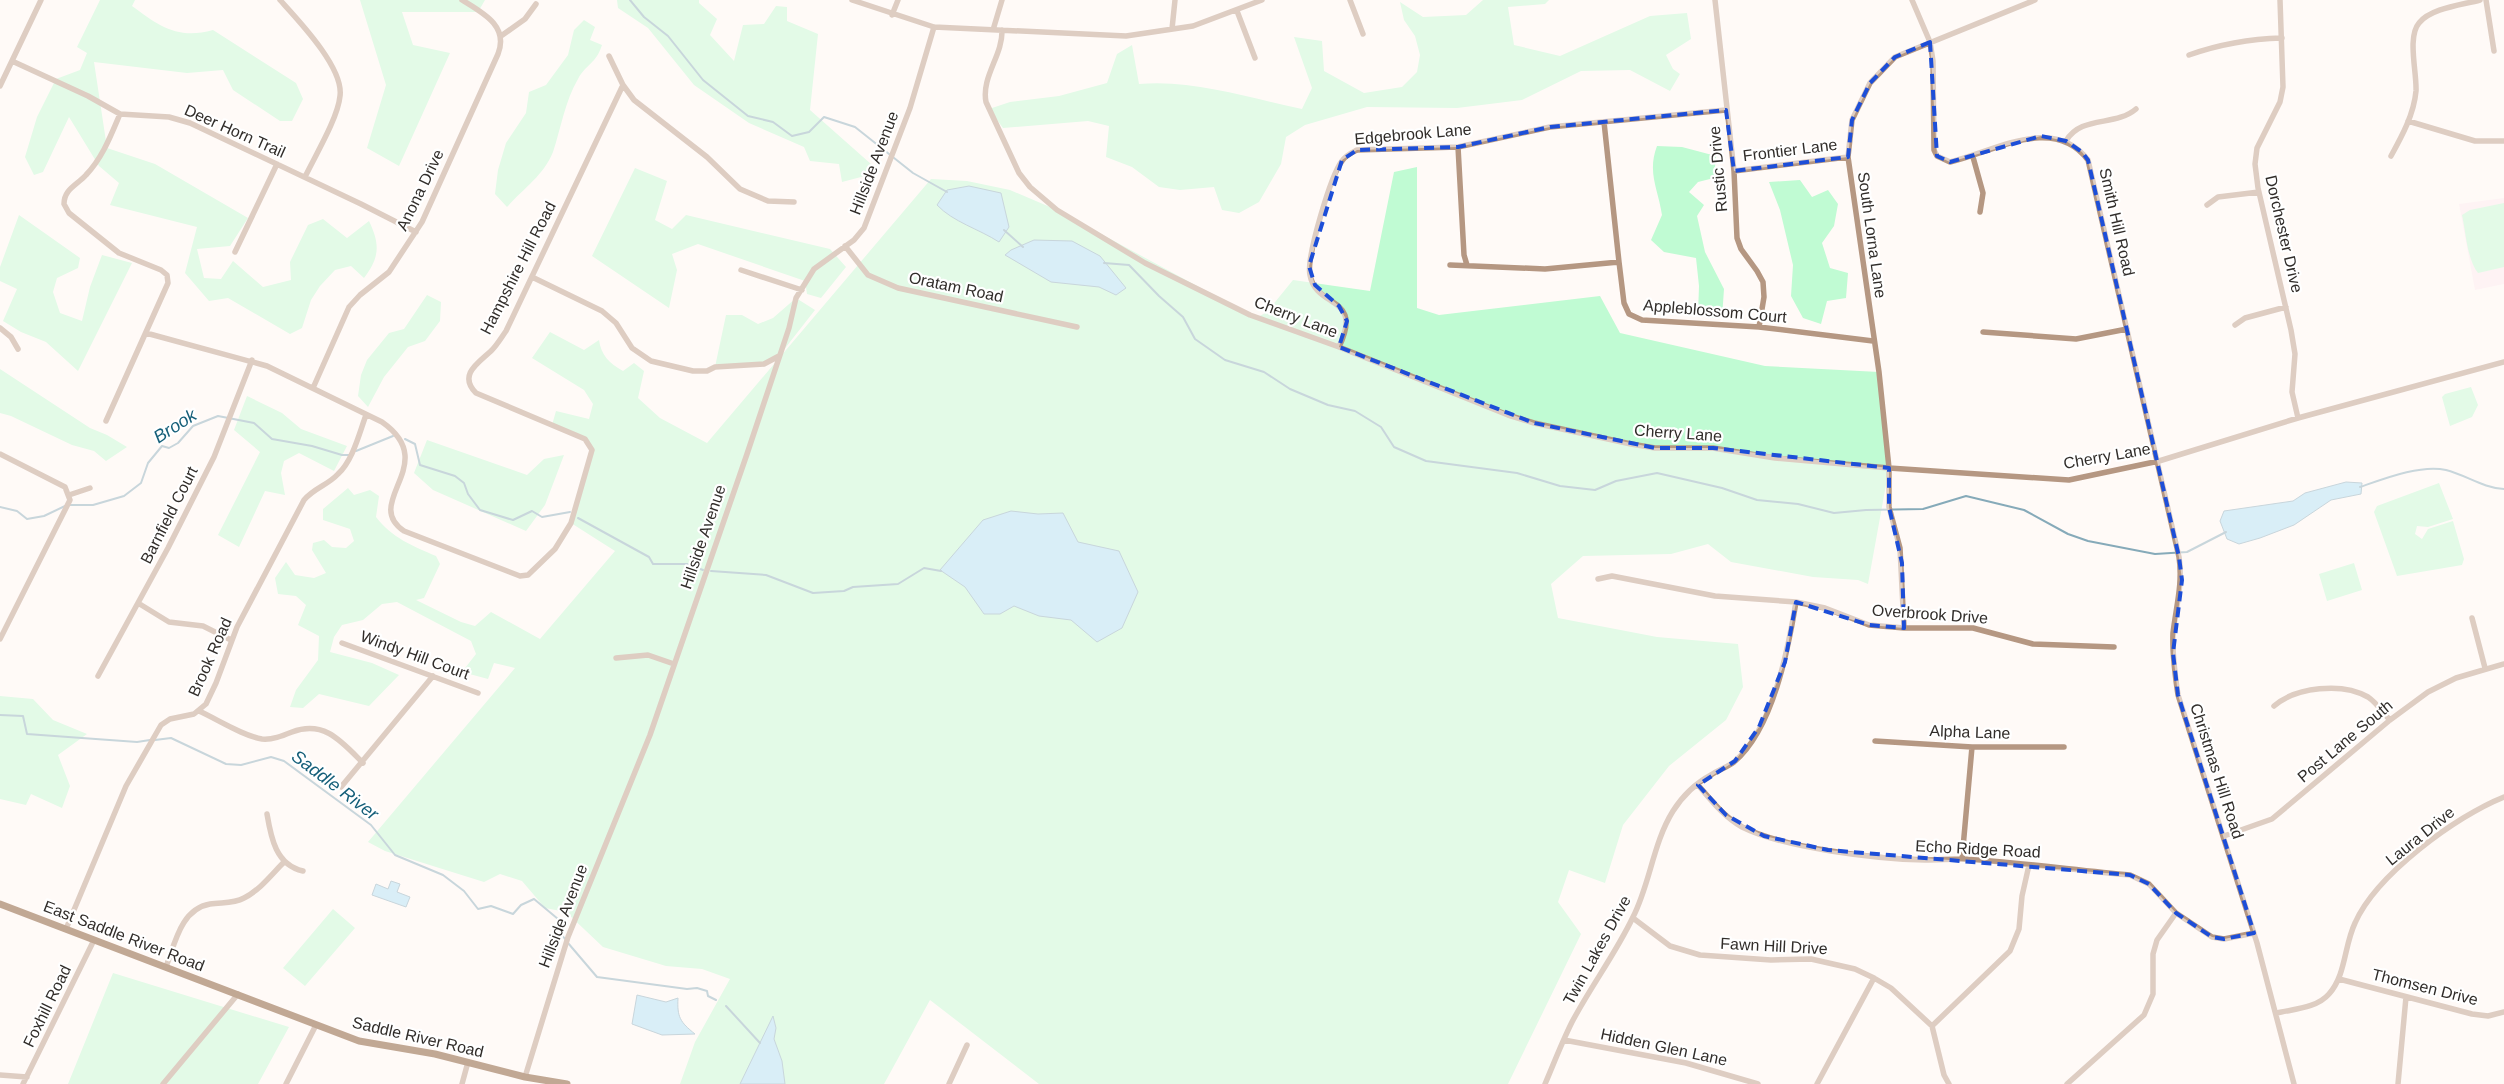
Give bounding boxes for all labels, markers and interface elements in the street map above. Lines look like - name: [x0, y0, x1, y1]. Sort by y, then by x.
- street label: Deer Horn Trail: [182, 101, 288, 161]
- street label: Hillside Avenue: [847, 109, 902, 217]
- street label: Edgebrook Lane: [1354, 120, 1472, 148]
- street label: Rustic Drive: [1706, 125, 1730, 213]
- street label: Frontier Lane: [1742, 136, 1838, 164]
- street label: Anona Drive: [393, 147, 447, 233]
- street label: Smith Hill Road: [2096, 166, 2138, 278]
- street label: South Lorna Lane: [1855, 171, 1889, 299]
- street label: Dorchester Drive: [2262, 174, 2306, 294]
- street label: Hampshire Hill Road: [477, 199, 559, 337]
- street label: Oratam Road: [907, 269, 1005, 305]
- street label: Cherry Lane: [1252, 293, 1340, 341]
- street label: Appleblossom Court: [1642, 296, 1788, 326]
- water label: Brook: [150, 404, 201, 447]
- street label: Cherry Lane: [1633, 421, 1723, 445]
- street label: Cherry Lane: [2062, 440, 2152, 472]
- street label: Barnfield Court: [137, 463, 201, 566]
- street label: Hillside Avenue: [677, 483, 729, 591]
- street label: Overbrook Drive: [1871, 601, 1989, 627]
- street label: Brook Road: [185, 615, 235, 699]
- street label: Windy Hill Court: [358, 627, 472, 683]
- street label: Post Lane South: [2294, 696, 2396, 786]
- street label: Christmas Hill Road: [2187, 701, 2247, 841]
- street label: Alpha Lane: [1929, 722, 2011, 742]
- water label: Saddle River: [288, 746, 383, 825]
- street label: Laura Drive: [2383, 803, 2458, 869]
- street label: Echo Ridge Road: [1915, 837, 2041, 861]
- street label: Hillside Avenue: [536, 862, 591, 970]
- street label: Twin Lakes Drive: [1560, 893, 1634, 1007]
- street label: East Saddle River Road: [41, 897, 207, 975]
- street label: Fawn Hill Drive: [1720, 935, 1828, 957]
- street label: Foxhill Road: [20, 962, 74, 1050]
- street label: Thomsen Drive: [2370, 966, 2480, 1008]
- street label: Saddle River Road: [351, 1014, 485, 1060]
- street label: Hidden Glen Lane: [1599, 1025, 1729, 1069]

